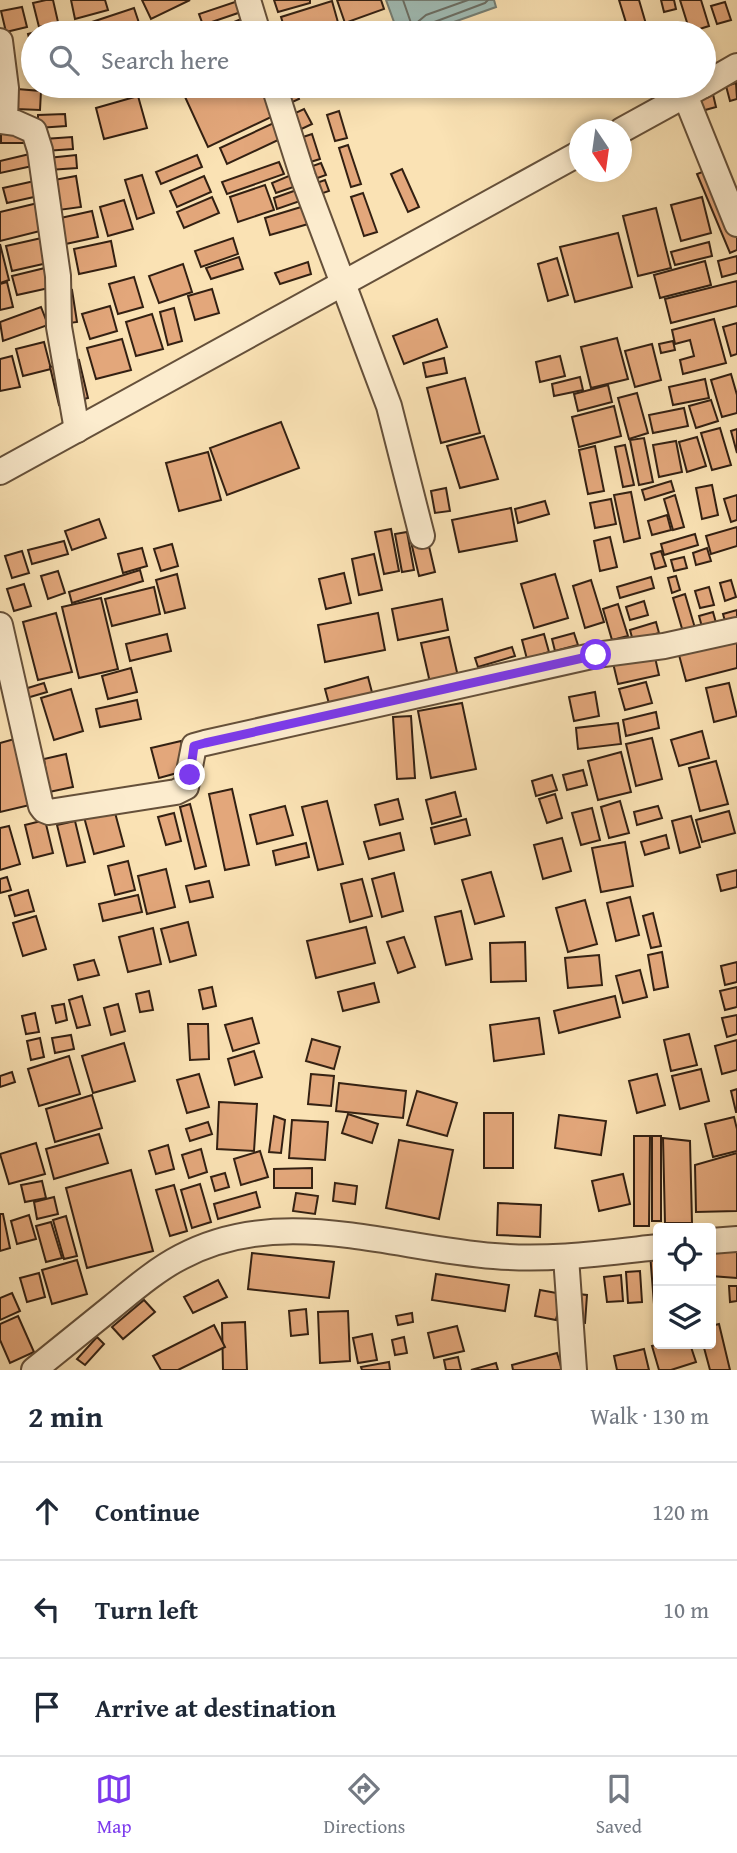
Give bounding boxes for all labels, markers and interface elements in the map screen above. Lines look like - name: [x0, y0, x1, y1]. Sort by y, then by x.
- search box: [21, 21, 716, 98]
- text: Search here: [101, 40, 229, 79]
- icon: search: [45, 41, 83, 79]
- north arrow: [569, 119, 632, 182]
- route start: [580, 639, 611, 670]
- route end: [174, 759, 205, 790]
- map controls: [653, 1223, 716, 1349]
- button: locate: [653, 1223, 716, 1286]
- button: layers: [653, 1286, 716, 1349]
- text: 2 min: [28, 1394, 103, 1438]
- text: Walk · 130 m: [590, 1399, 709, 1432]
- icon: ahead: [28, 1492, 66, 1530]
- text: Continue: [95, 1492, 200, 1531]
- text: 120 m: [652, 1495, 709, 1528]
- icon: left: [28, 1590, 66, 1628]
- text: Turn left: [95, 1590, 198, 1629]
- text: 10 m: [663, 1593, 709, 1626]
- icon: arrive: [28, 1688, 66, 1726]
- text: Arrive at destination: [95, 1688, 336, 1727]
- tab: Map: [95, 1770, 133, 1840]
- tab: Directions: [324, 1770, 405, 1840]
- tab: Saved: [596, 1770, 642, 1840]

